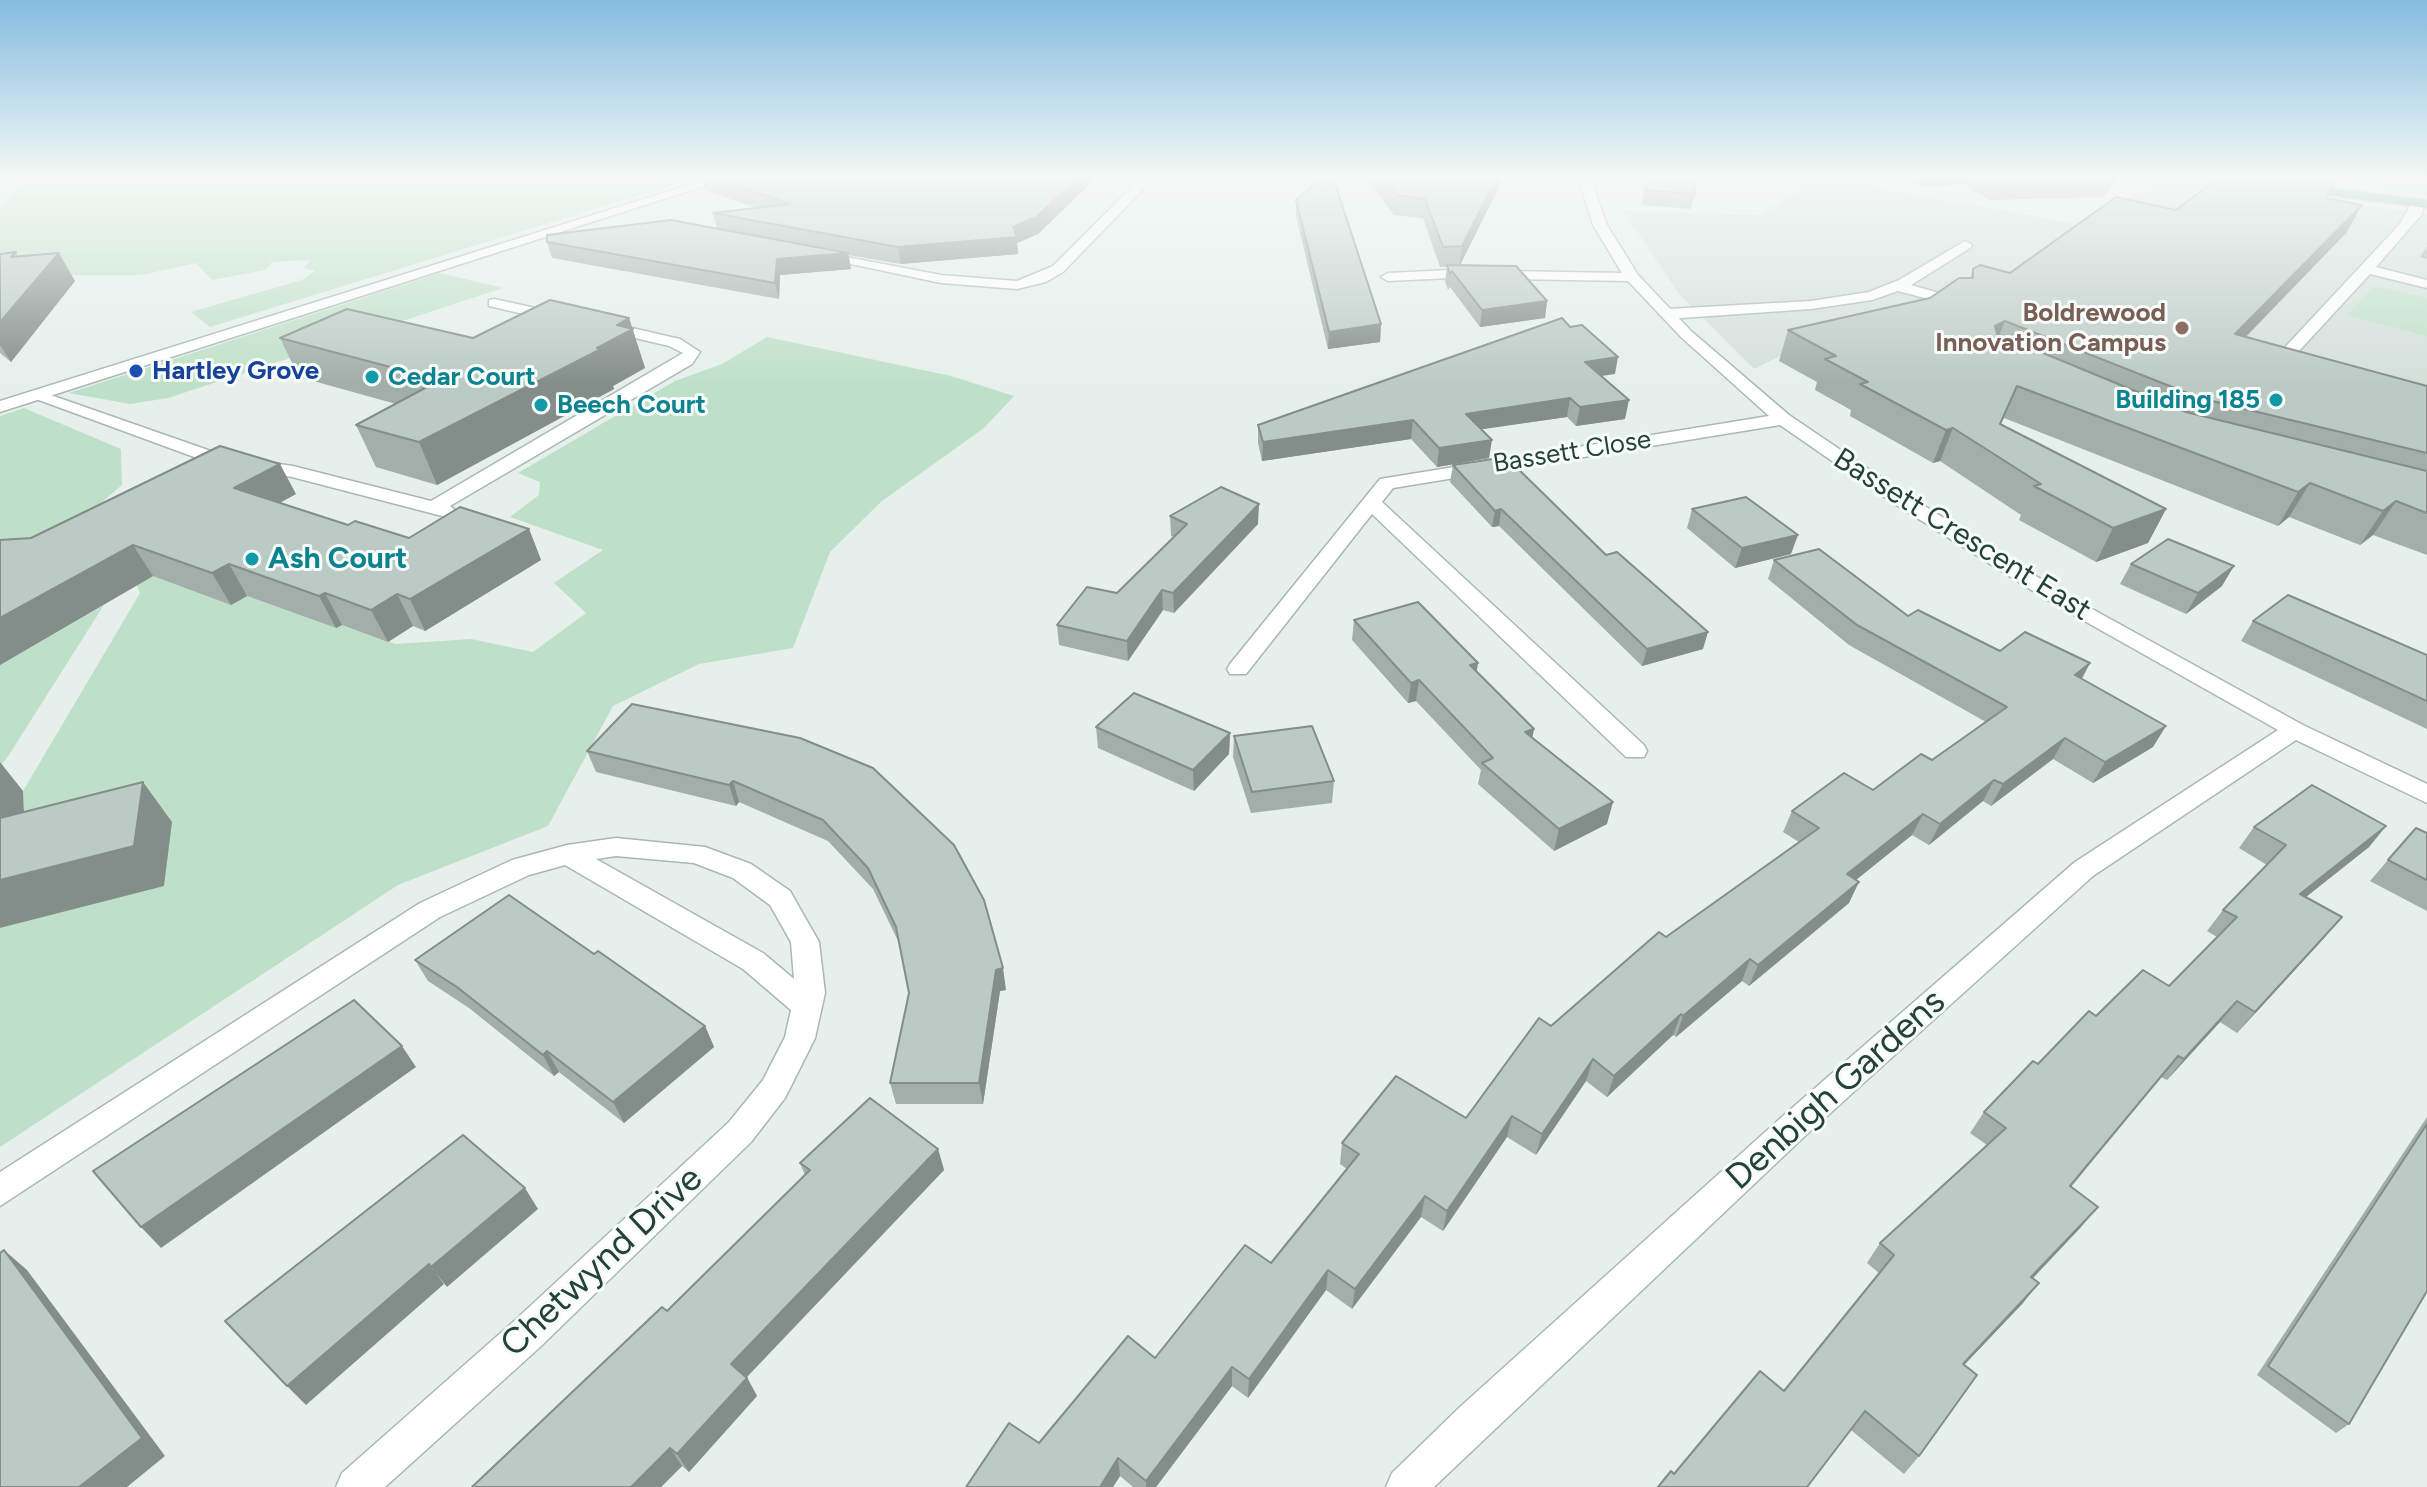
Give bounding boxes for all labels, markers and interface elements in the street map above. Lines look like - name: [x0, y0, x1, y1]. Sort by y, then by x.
- place label: Boldrewood Innovation Campus: [1935, 297, 2166, 358]
- marker: Boldrewood Innovation Campus: [2173, 319, 2191, 337]
- place label: Hartley Grove: [152, 355, 319, 387]
- place label: Cedar Court: [388, 361, 536, 393]
- marker: Hartley Grove: [127, 362, 145, 380]
- marker: Cedar Court: [363, 368, 381, 386]
- place label: Building 185: [2115, 384, 2260, 416]
- place label: Beech Court: [557, 389, 706, 421]
- marker: Building 185: [2267, 391, 2285, 409]
- marker: Beech Court: [532, 396, 550, 414]
- street label: Bassett Close: [1491, 424, 1653, 480]
- street label: Bassett Crescent East: [1827, 441, 2097, 629]
- place label: Ash Court: [268, 541, 407, 577]
- marker: Ash Court: [243, 550, 261, 568]
- street label: Denbigh Gardens: [1718, 980, 1954, 1200]
- street label: Chetwynd Drive: [492, 1158, 712, 1366]

